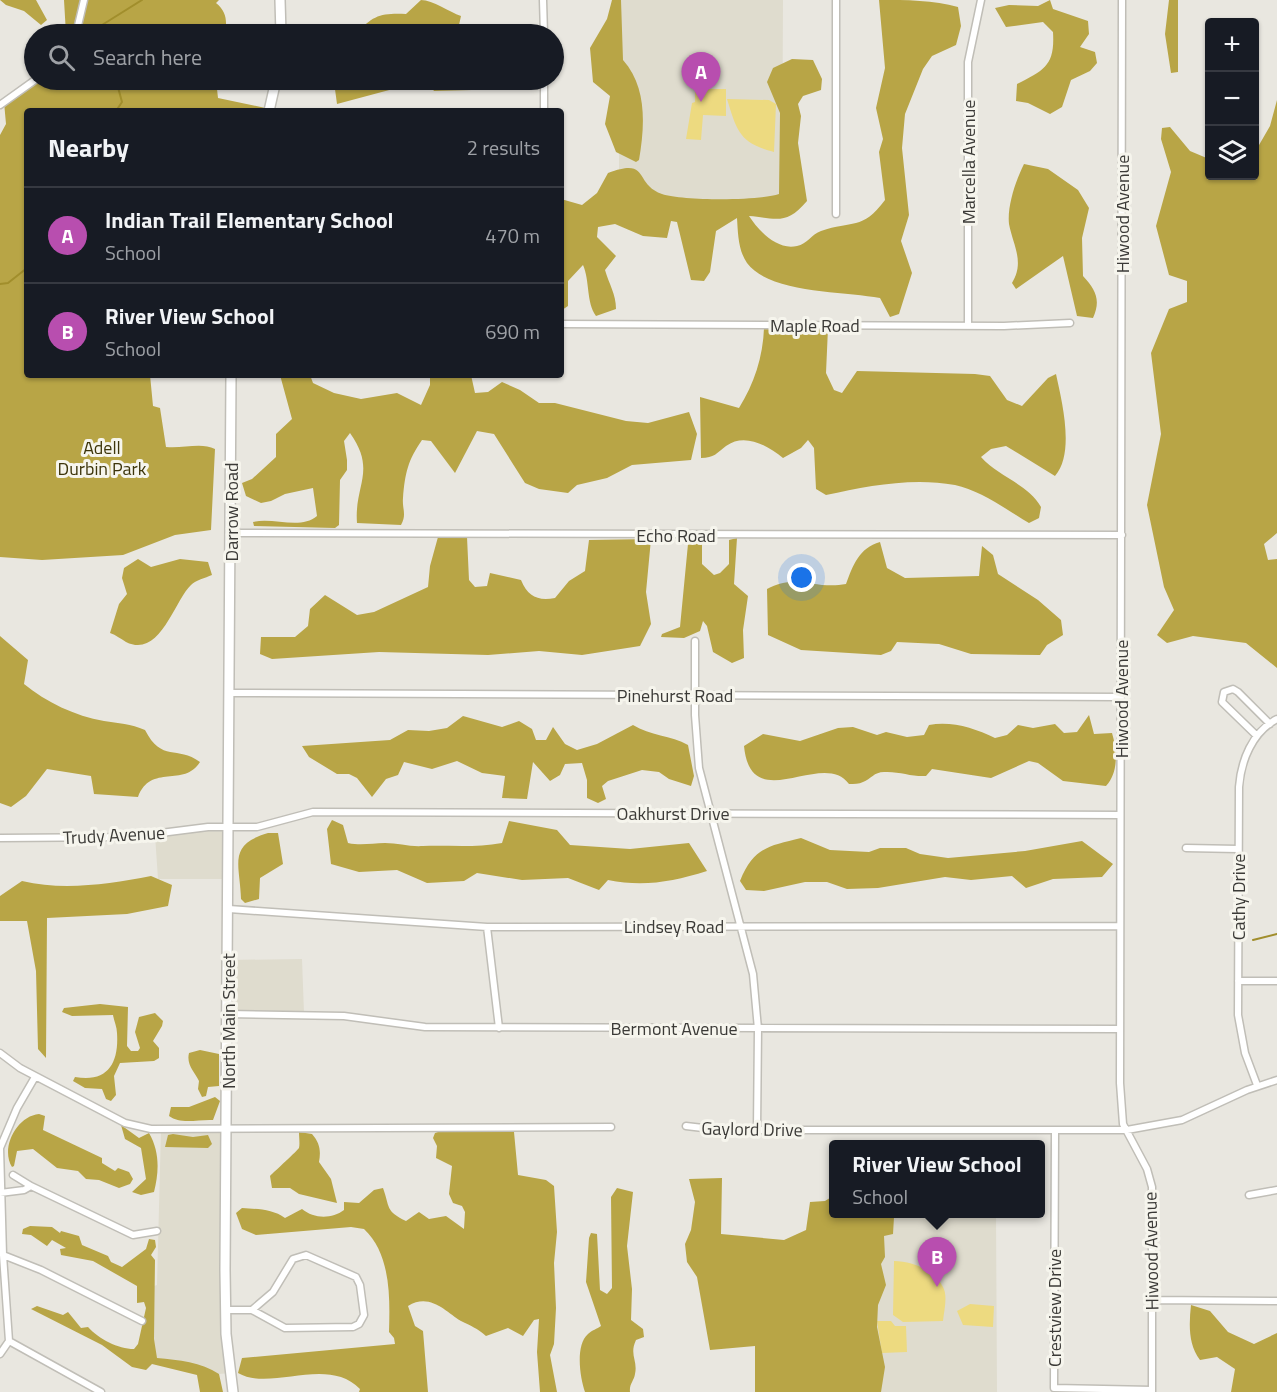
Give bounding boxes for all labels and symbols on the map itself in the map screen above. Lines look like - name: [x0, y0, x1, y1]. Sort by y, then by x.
- pin: A: [682, 52, 720, 102]
- street label: Marcella Avenue: [955, 100, 982, 224]
- street label: Hiwood Avenue: [1109, 155, 1136, 273]
- street label: Maple Road: [770, 312, 860, 339]
- park label: Adell Durbin Park: [58, 434, 147, 482]
- street label: Darrow Road: [218, 463, 245, 561]
- street label: Echo Road: [636, 522, 716, 549]
- your location: [787, 563, 816, 592]
- street label: Hiwood Avenue: [1108, 640, 1135, 758]
- street label: Pinehurst Road: [617, 682, 733, 709]
- street label: Oakhurst Drive: [617, 800, 730, 827]
- street label: Trudy Avenue: [62, 819, 166, 851]
- street label: Cathy Drive: [1225, 854, 1252, 940]
- street label: Lindsey Road: [624, 913, 724, 940]
- street label: North Main Street: [215, 952, 242, 1089]
- street label: Bermont Avenue: [610, 1015, 738, 1042]
- street label: Gaylord Drive: [701, 1115, 803, 1143]
- street label: Hiwood Avenue: [1136, 1192, 1166, 1310]
- pin: B: [918, 1238, 956, 1287]
- street label: Crestview Drive: [1041, 1249, 1068, 1367]

